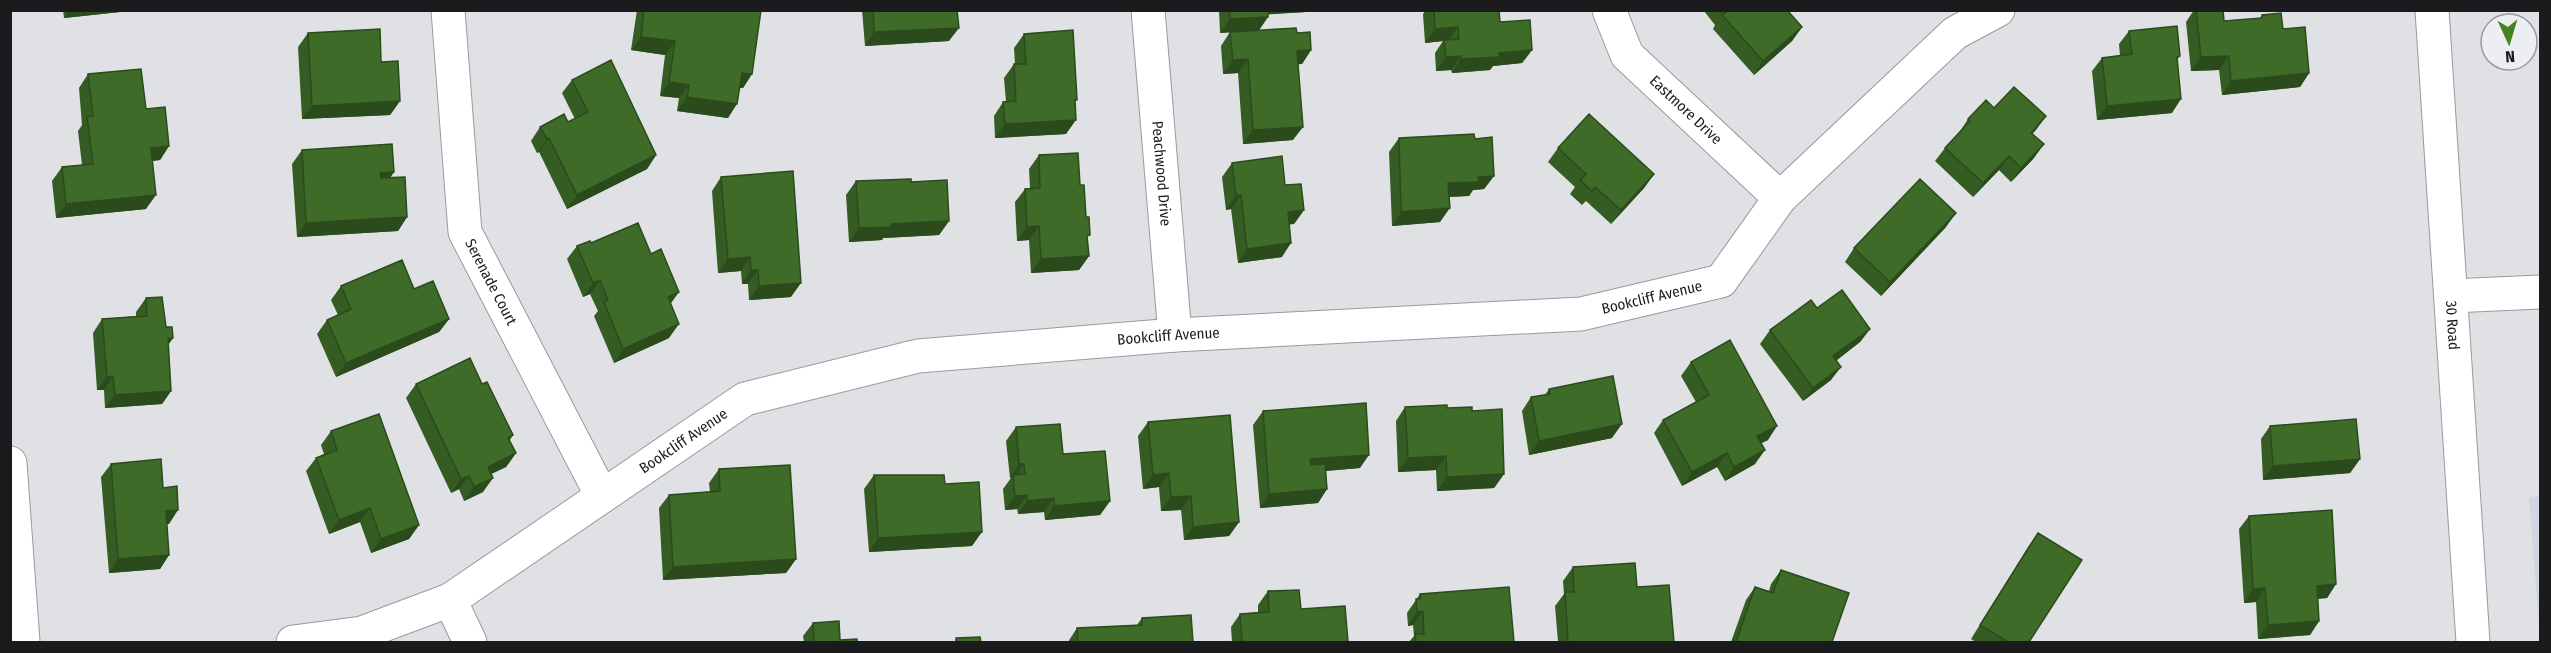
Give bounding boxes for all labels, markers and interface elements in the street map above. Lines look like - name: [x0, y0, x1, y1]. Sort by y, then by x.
- north arrow: [2479, 12, 2539, 72]
- text: N: [2505, 47, 2515, 66]
- street label: Eastmore Drive: [1646, 72, 1726, 148]
- street label: Peachwood Drive: [1148, 120, 1175, 227]
- street label: Serenade Court: [461, 236, 521, 328]
- street label: Bookcliff Avenue: [1600, 277, 1704, 318]
- street label: 30 Road: [2442, 300, 2463, 350]
- street label: Bookcliff Avenue: [1116, 324, 1220, 349]
- street label: Bookcliff Avenue: [636, 405, 731, 477]

